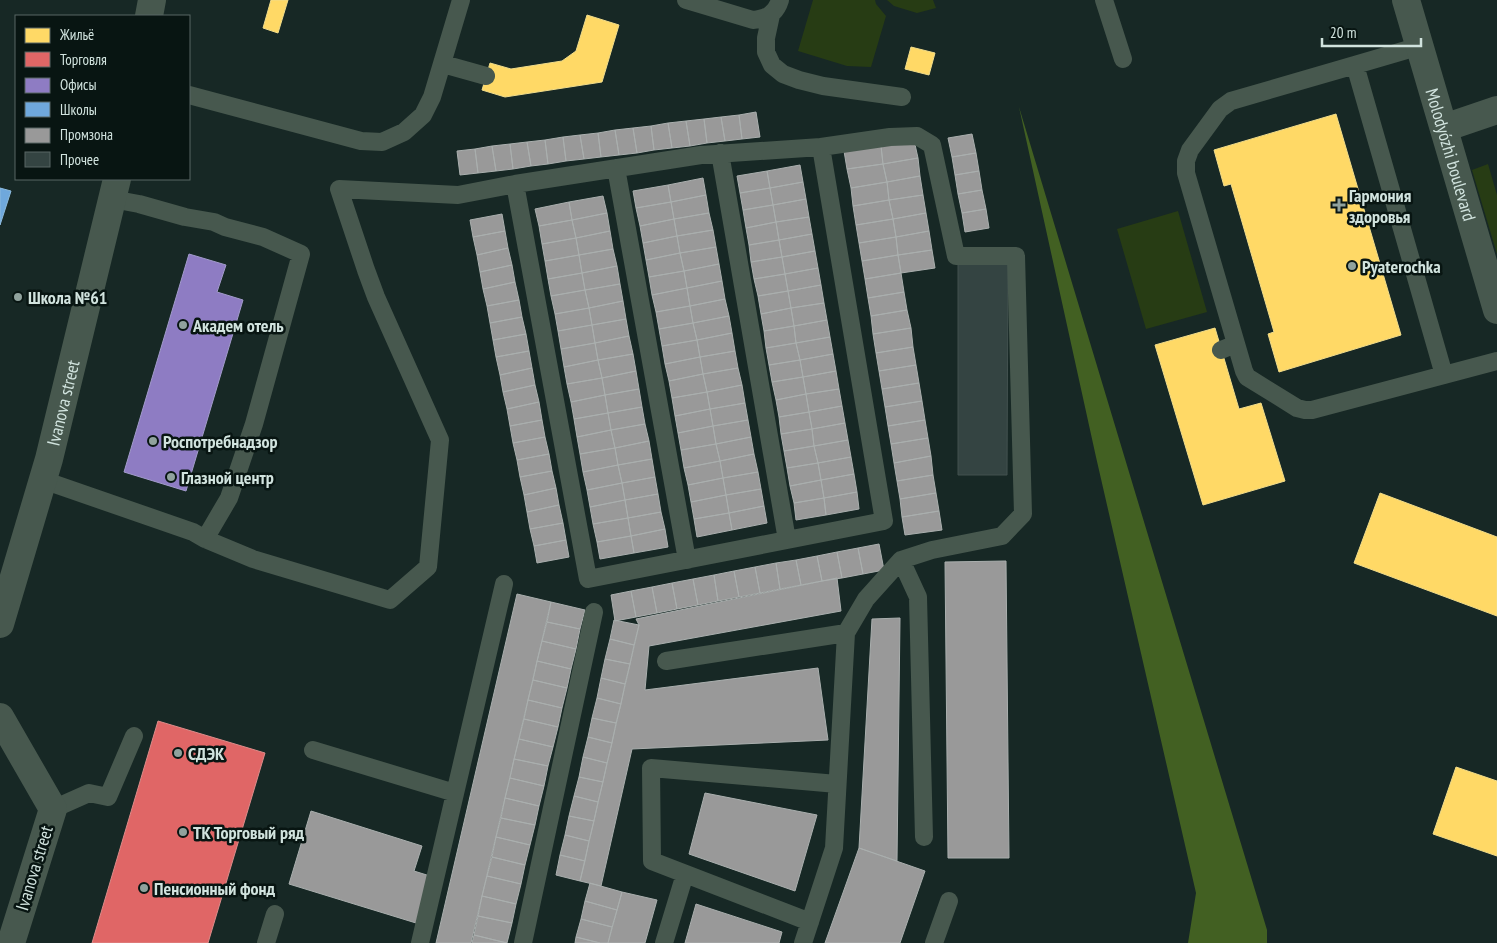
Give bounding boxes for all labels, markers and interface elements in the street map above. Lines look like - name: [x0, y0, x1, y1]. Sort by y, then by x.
- legend: [15, 15, 190, 180]
- scale bar: [1322, 15, 1421, 47]
- text: 20 m: [1330, 23, 1356, 42]
- text: Жильё: [59, 25, 94, 44]
- text: Торговля: [60, 50, 107, 69]
- text: Офисы: [60, 75, 96, 94]
- street label: Molodyózhi boulevard: [1421, 85, 1482, 224]
- text: Школы: [60, 100, 97, 119]
- text: Промзона: [60, 125, 113, 144]
- text: Прочее: [60, 150, 99, 169]
- place label: Гармония здоровья: [1349, 184, 1411, 228]
- marker: Гармония здоровья: [1333, 199, 1345, 211]
- place label: Pyaterochka: [1362, 255, 1441, 278]
- marker: Pyaterochka: [1346, 260, 1358, 272]
- place label: Школа №61: [28, 286, 107, 309]
- marker: Школа №61: [12, 291, 24, 303]
- place label: Академ отель: [192, 314, 284, 337]
- marker: Академ отель: [177, 319, 189, 331]
- street label: Ivanova street: [41, 357, 84, 448]
- place label: Роспотребнадзор: [163, 430, 278, 453]
- marker: Роспотребнадзор: [147, 435, 159, 447]
- place label: Глазной центр: [181, 466, 274, 489]
- marker: Глазной центр: [165, 471, 177, 483]
- place label: СДЭК: [188, 742, 225, 765]
- marker: СДЭК: [172, 747, 184, 759]
- place label: ТК Торговый ряд: [193, 821, 305, 844]
- street label: Ivanova street: [10, 823, 58, 913]
- marker: ТК Торговый ряд: [177, 826, 189, 838]
- place label: Пенсионный фонд: [154, 877, 275, 900]
- marker: Пенсионный фонд: [138, 882, 150, 894]

